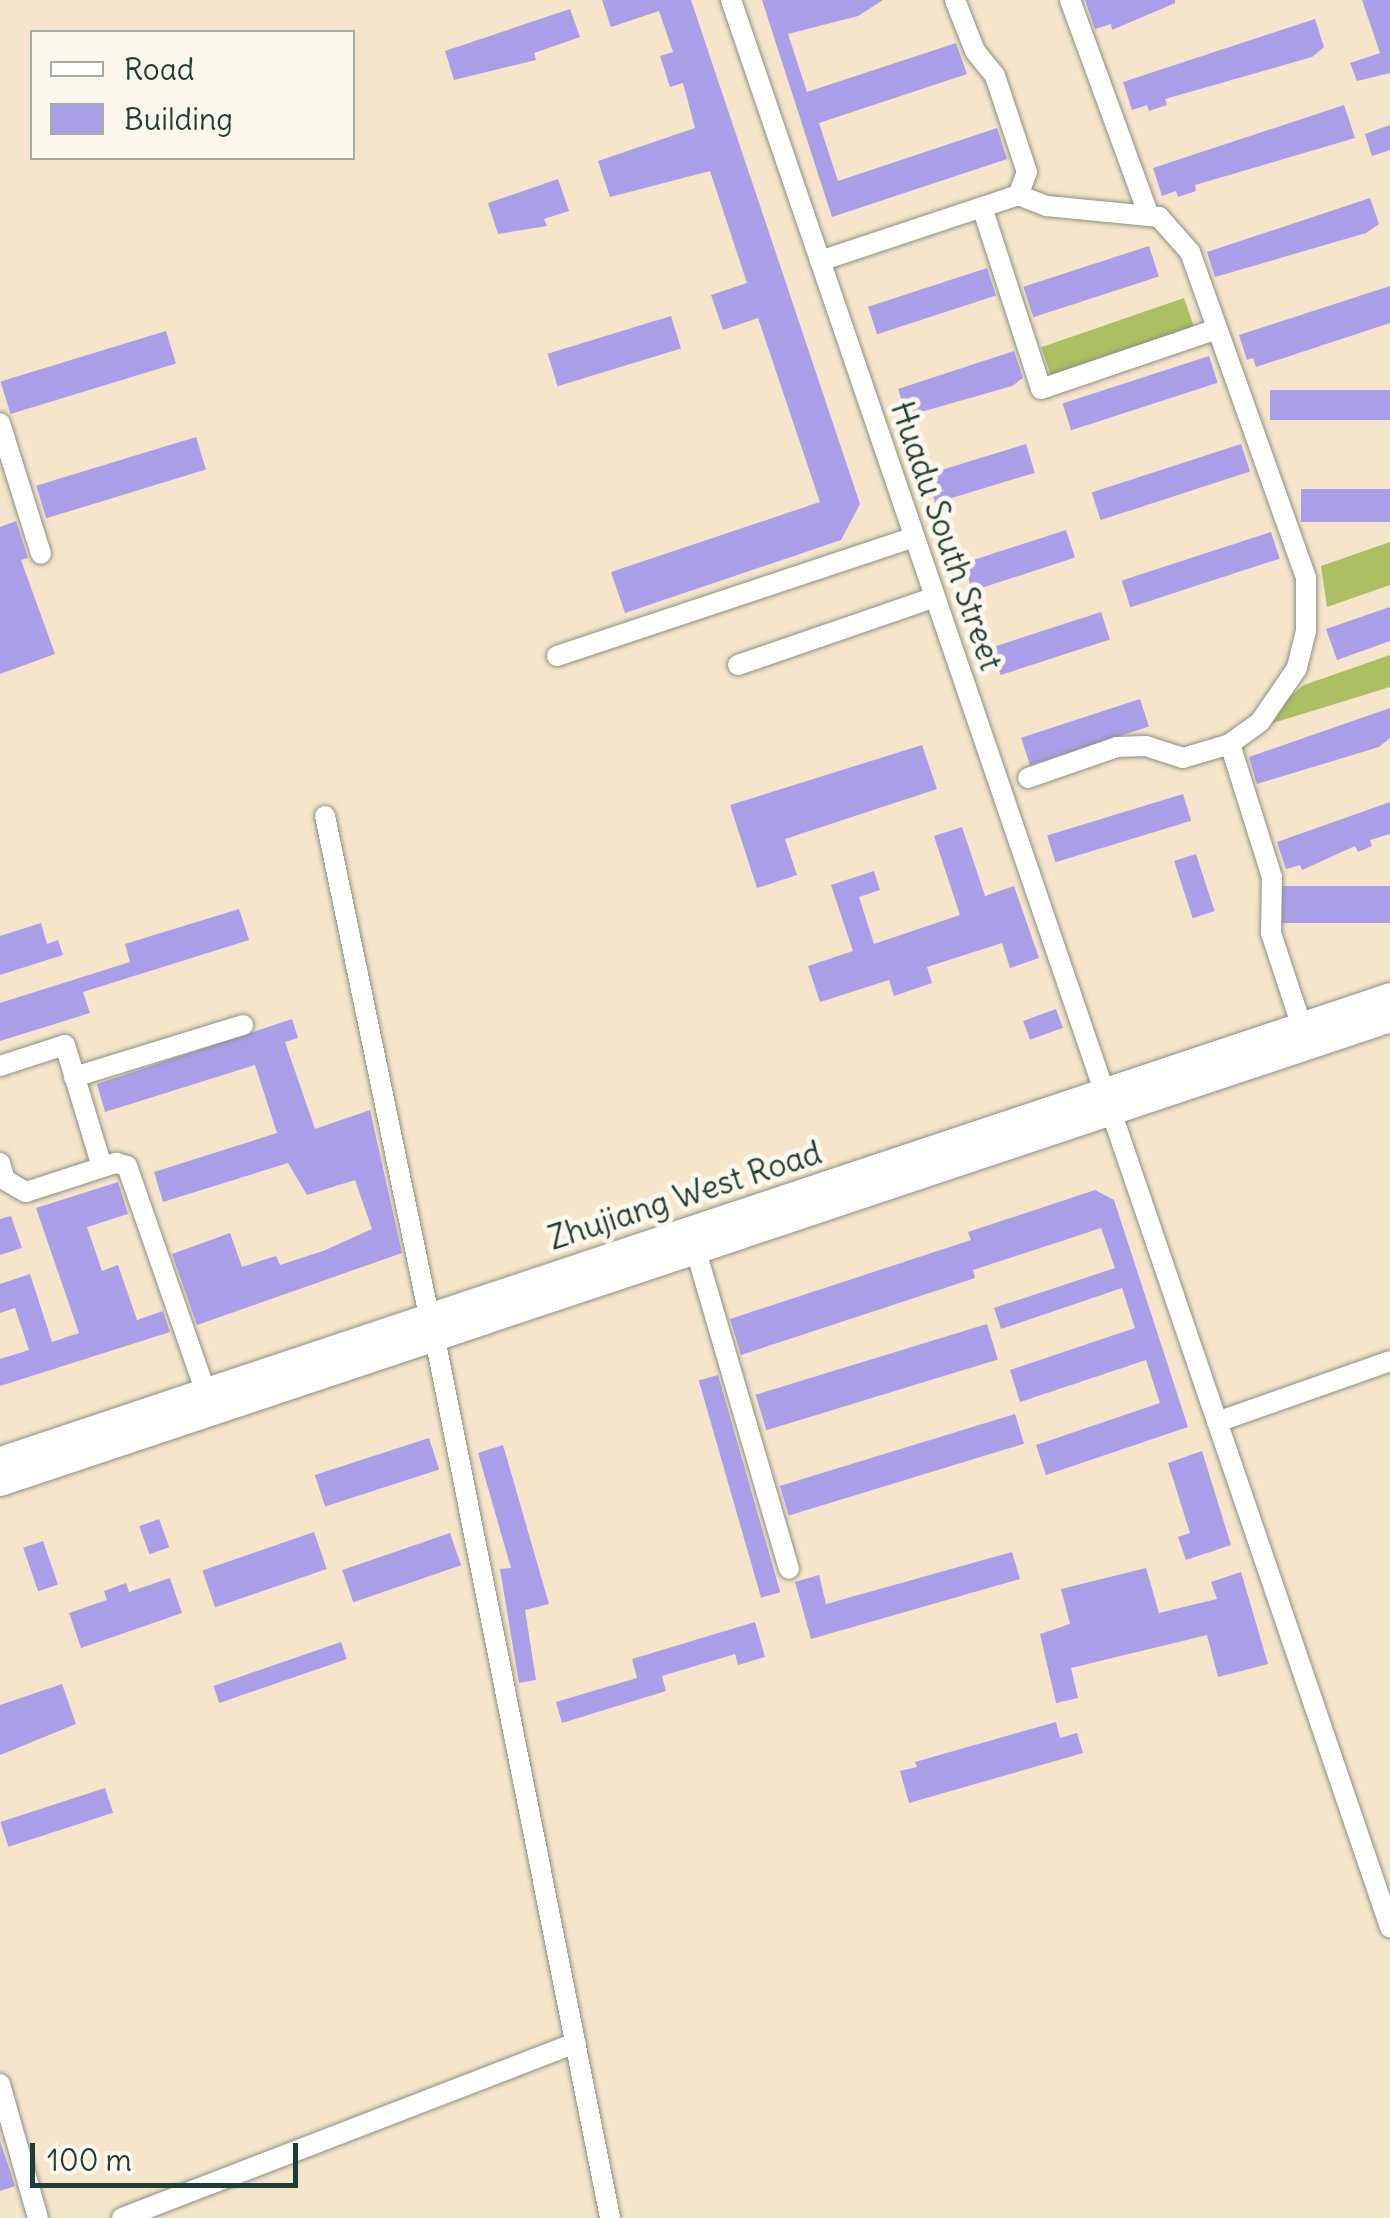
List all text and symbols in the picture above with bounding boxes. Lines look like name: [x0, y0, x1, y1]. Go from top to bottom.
legend: [30, 30, 355, 160]
text: Road: [124, 50, 194, 88]
text: Building: [124, 100, 233, 138]
street label: Huadu South Street: [882, 397, 1010, 675]
street label: Zhujiang West Road: [544, 1134, 826, 1258]
scale bar: [35, 2123, 302, 2185]
text: 100 m: [47, 2141, 132, 2179]

